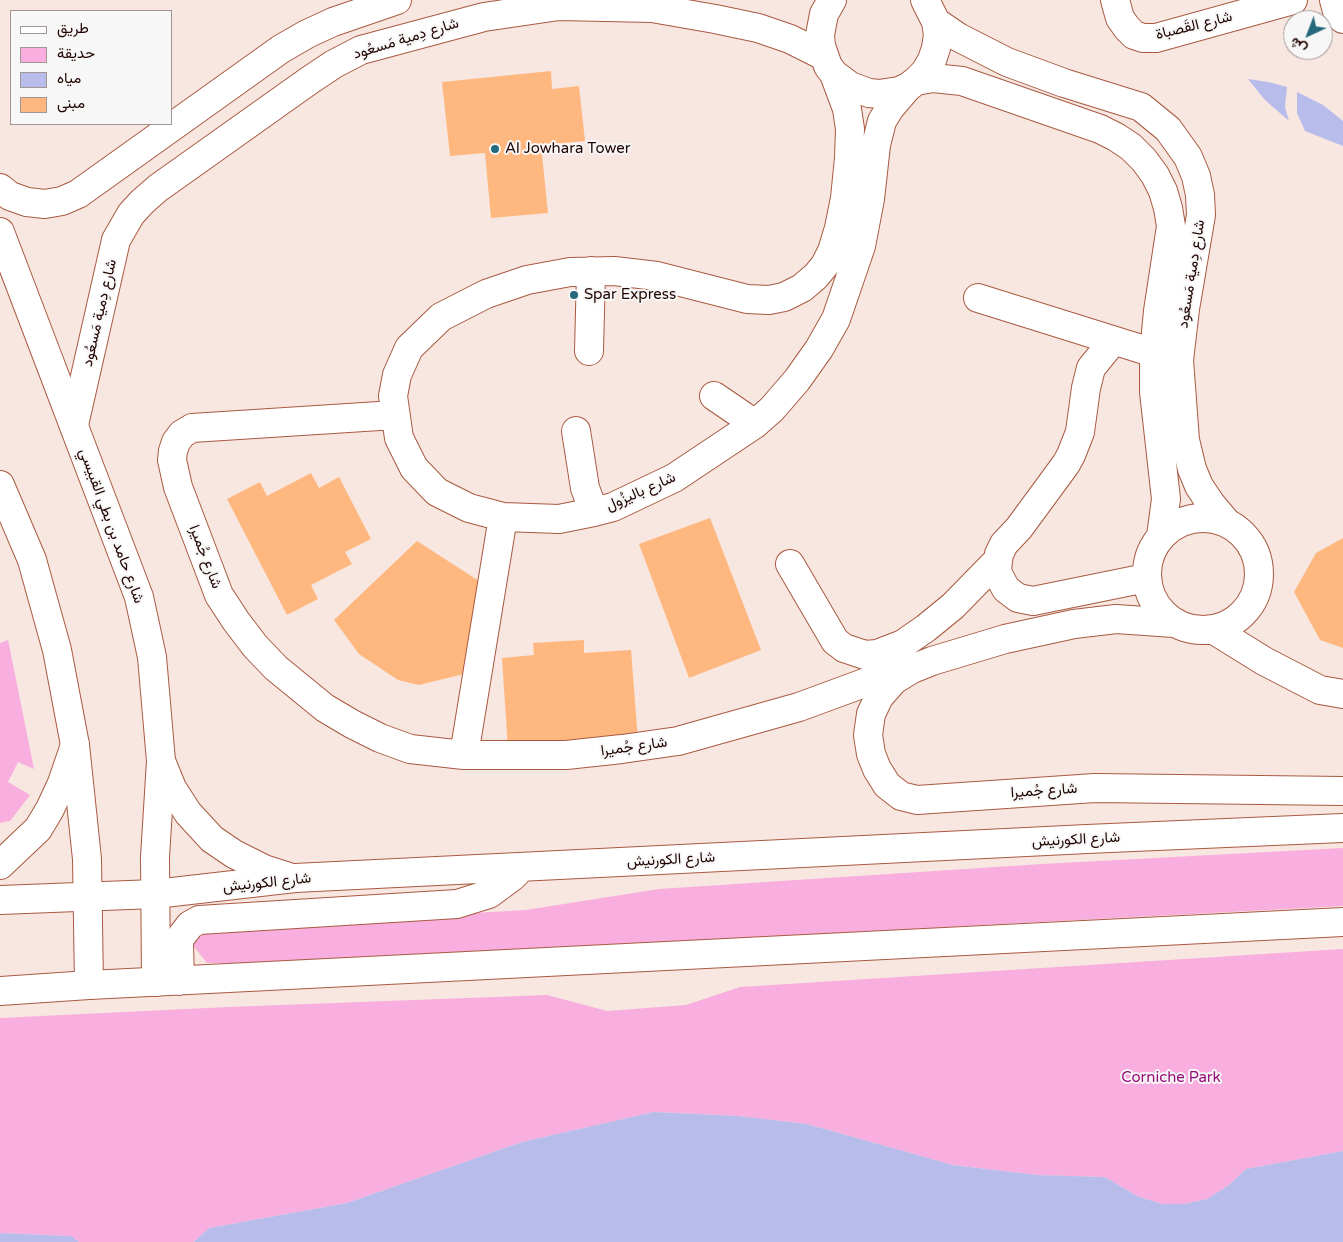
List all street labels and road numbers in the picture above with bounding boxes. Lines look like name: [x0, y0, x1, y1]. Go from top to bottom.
street label: شارع القَصباة: [1154, 8, 1234, 44]
street label: شارع دِمية مَسعُود: [351, 14, 461, 64]
street label: شارع دِمية مَسعُود: [1175, 219, 1209, 329]
street label: شارع دِمية مَسعُود: [79, 258, 121, 368]
street label: شارع حامد بن بطي القبيسي: [75, 446, 147, 606]
street label: شارع باليزُول: [603, 469, 679, 515]
street label: شارع جُميرا: [185, 523, 225, 591]
street label: شارع جُميرا: [600, 733, 668, 761]
street label: شارع جُميرا: [1010, 780, 1078, 802]
street label: شارع الكورنيش: [1031, 829, 1121, 851]
street label: شارع الكورنيش: [626, 849, 716, 871]
street label: شارع الكورنيش: [222, 869, 312, 897]

